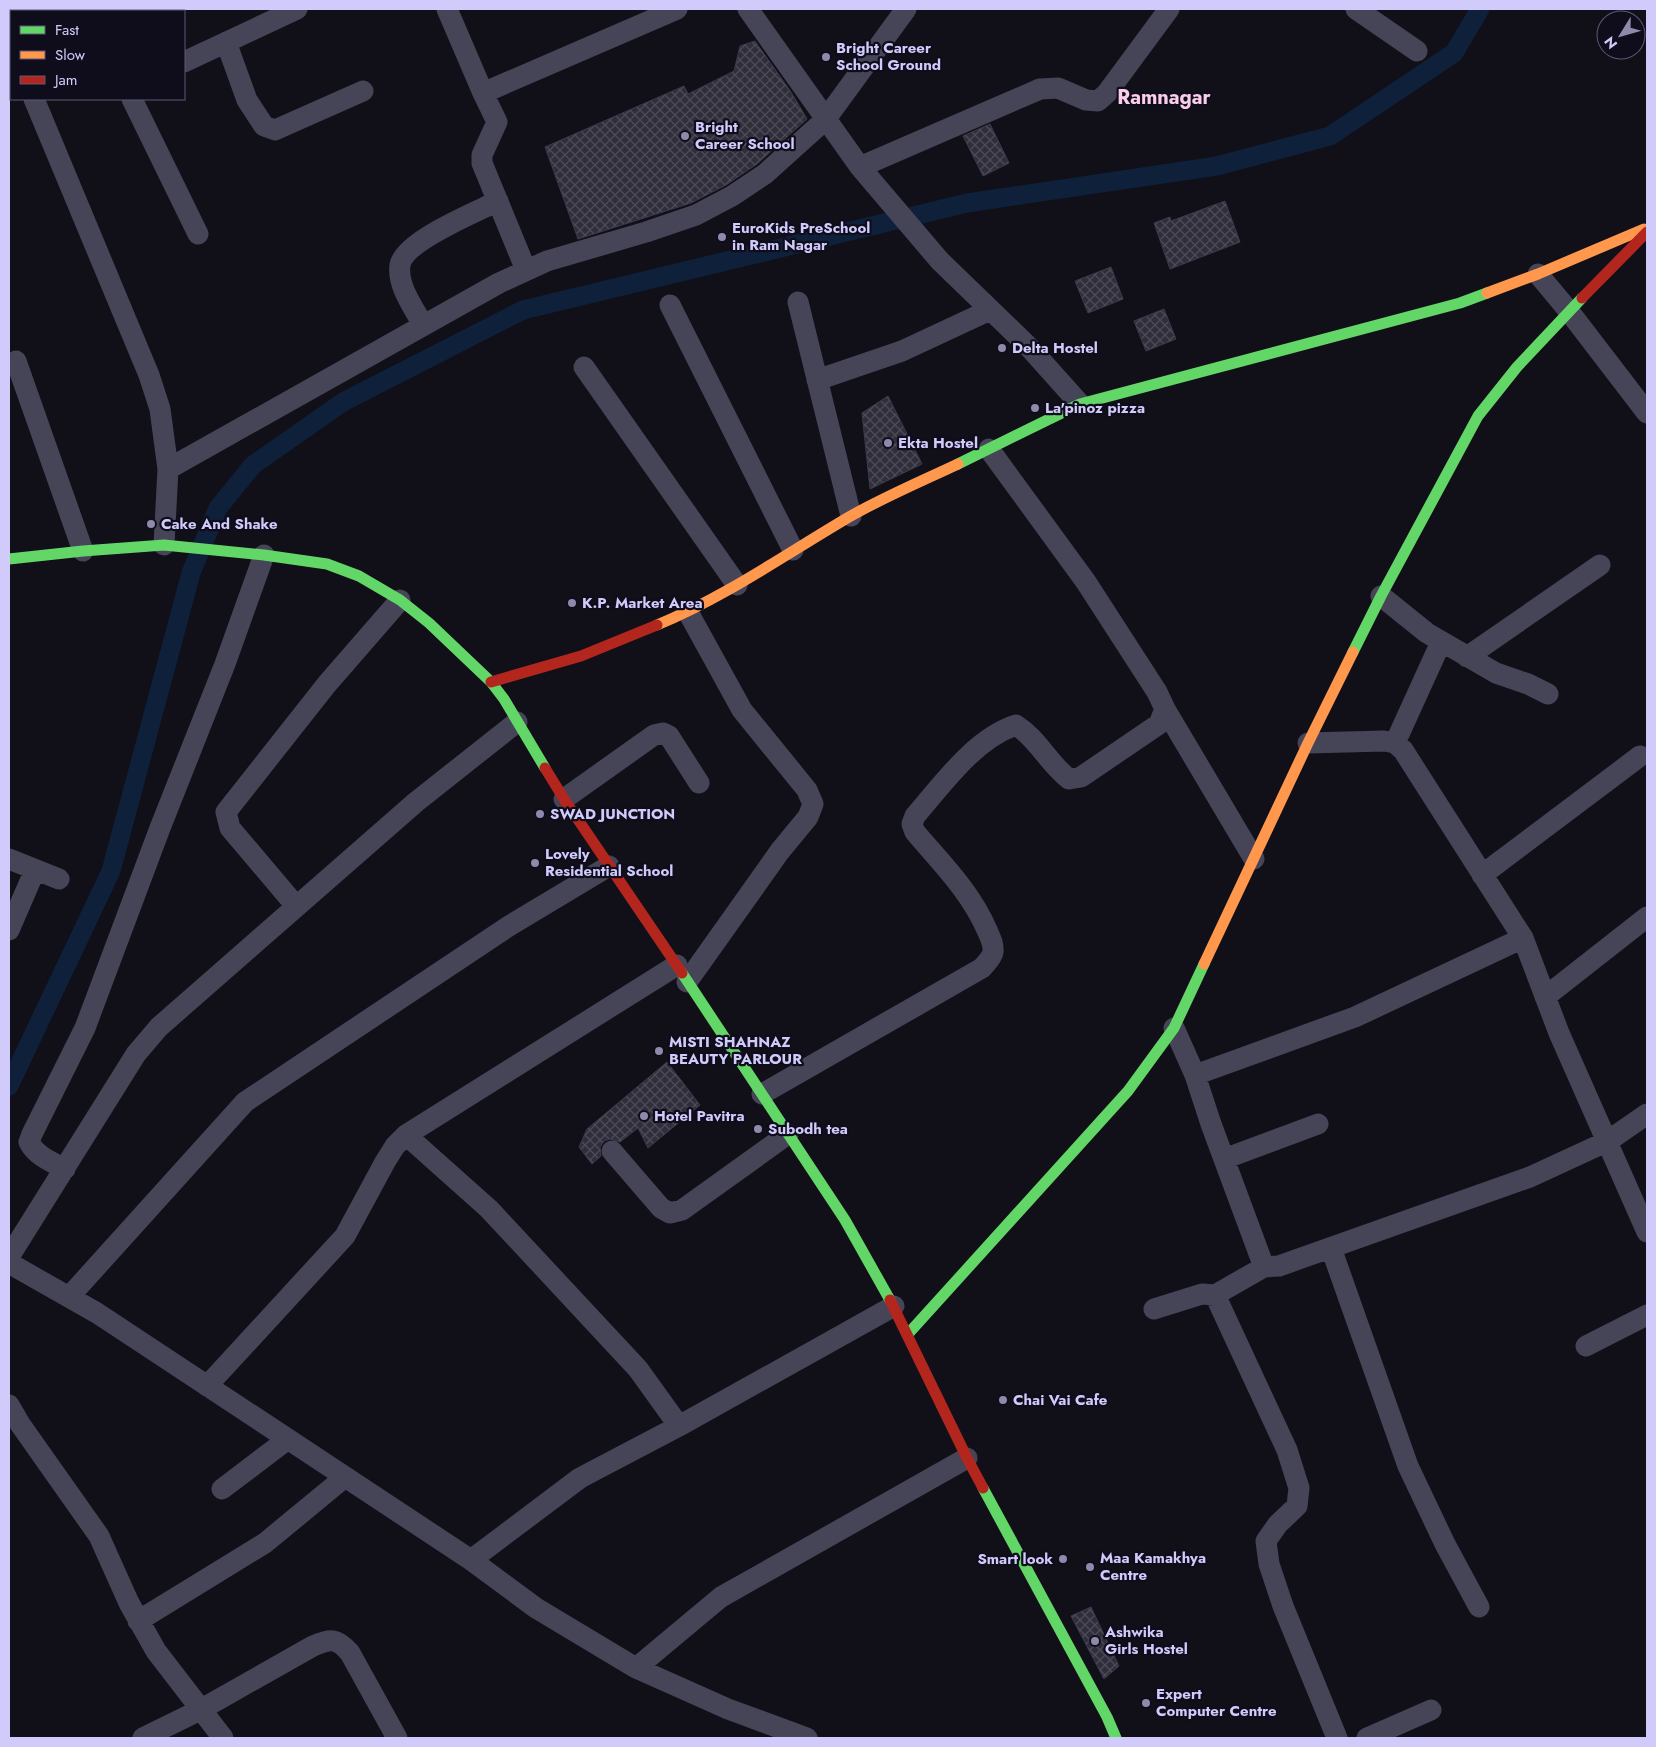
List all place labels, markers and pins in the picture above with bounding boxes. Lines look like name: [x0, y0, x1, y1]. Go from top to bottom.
place label: Bright Career School Ground: [836, 37, 941, 76]
marker: Bright Career School Ground: [820, 51, 832, 63]
place label: Bright Career School: [695, 116, 794, 155]
marker: Bright Career School: [679, 130, 691, 142]
place label: EuroKids PreSchool in Ram Nagar: [732, 217, 870, 256]
marker: EuroKids PreSchool in Ram Nagar: [716, 231, 728, 243]
place label: Delta Hostel: [1012, 337, 1098, 359]
marker: Delta Hostel: [996, 342, 1008, 354]
place label: La'pinoz pizza: [1045, 397, 1145, 419]
marker: La'pinoz pizza: [1029, 402, 1041, 414]
place label: Ekta Hostel: [898, 432, 978, 454]
marker: Ekta Hostel: [882, 437, 894, 449]
place label: Cake And Shake: [161, 513, 278, 535]
marker: Cake And Shake: [145, 518, 157, 530]
place label: K.P. Market Area: [582, 592, 703, 614]
marker: K.P. Market Area: [566, 597, 578, 609]
place label: SWAD JUNCTION: [550, 803, 675, 825]
marker: SWAD JUNCTION: [534, 808, 546, 820]
place label: Lovely Residential School: [545, 843, 673, 882]
marker: Lovely Residential School: [529, 857, 541, 869]
place label: MISTI SHAHNAZ BEAUTY PARLOUR: [669, 1031, 802, 1070]
marker: MISTI SHAHNAZ BEAUTY PARLOUR: [653, 1045, 665, 1057]
place label: Hotel Pavitra: [654, 1105, 745, 1127]
marker: Hotel Pavitra: [638, 1110, 650, 1122]
place label: Subodh tea: [768, 1118, 848, 1140]
marker: Subodh tea: [752, 1123, 764, 1135]
place label: Chai Vai Cafe: [1013, 1389, 1108, 1411]
marker: Chai Vai Cafe: [997, 1394, 1009, 1406]
place label: Maa Kamakhya Centre: [1100, 1547, 1206, 1586]
place label: Smart look: [977, 1548, 1053, 1570]
marker: Smart look: [1057, 1553, 1069, 1565]
marker: Maa Kamakhya Centre: [1084, 1561, 1096, 1573]
place label: Ashwika Girls Hostel: [1104, 1621, 1188, 1660]
marker: Ashwika Girls Hostel: [1089, 1635, 1101, 1647]
place label: Expert Computer Centre: [1156, 1683, 1277, 1722]
marker: Expert Computer Centre: [1140, 1697, 1152, 1709]

